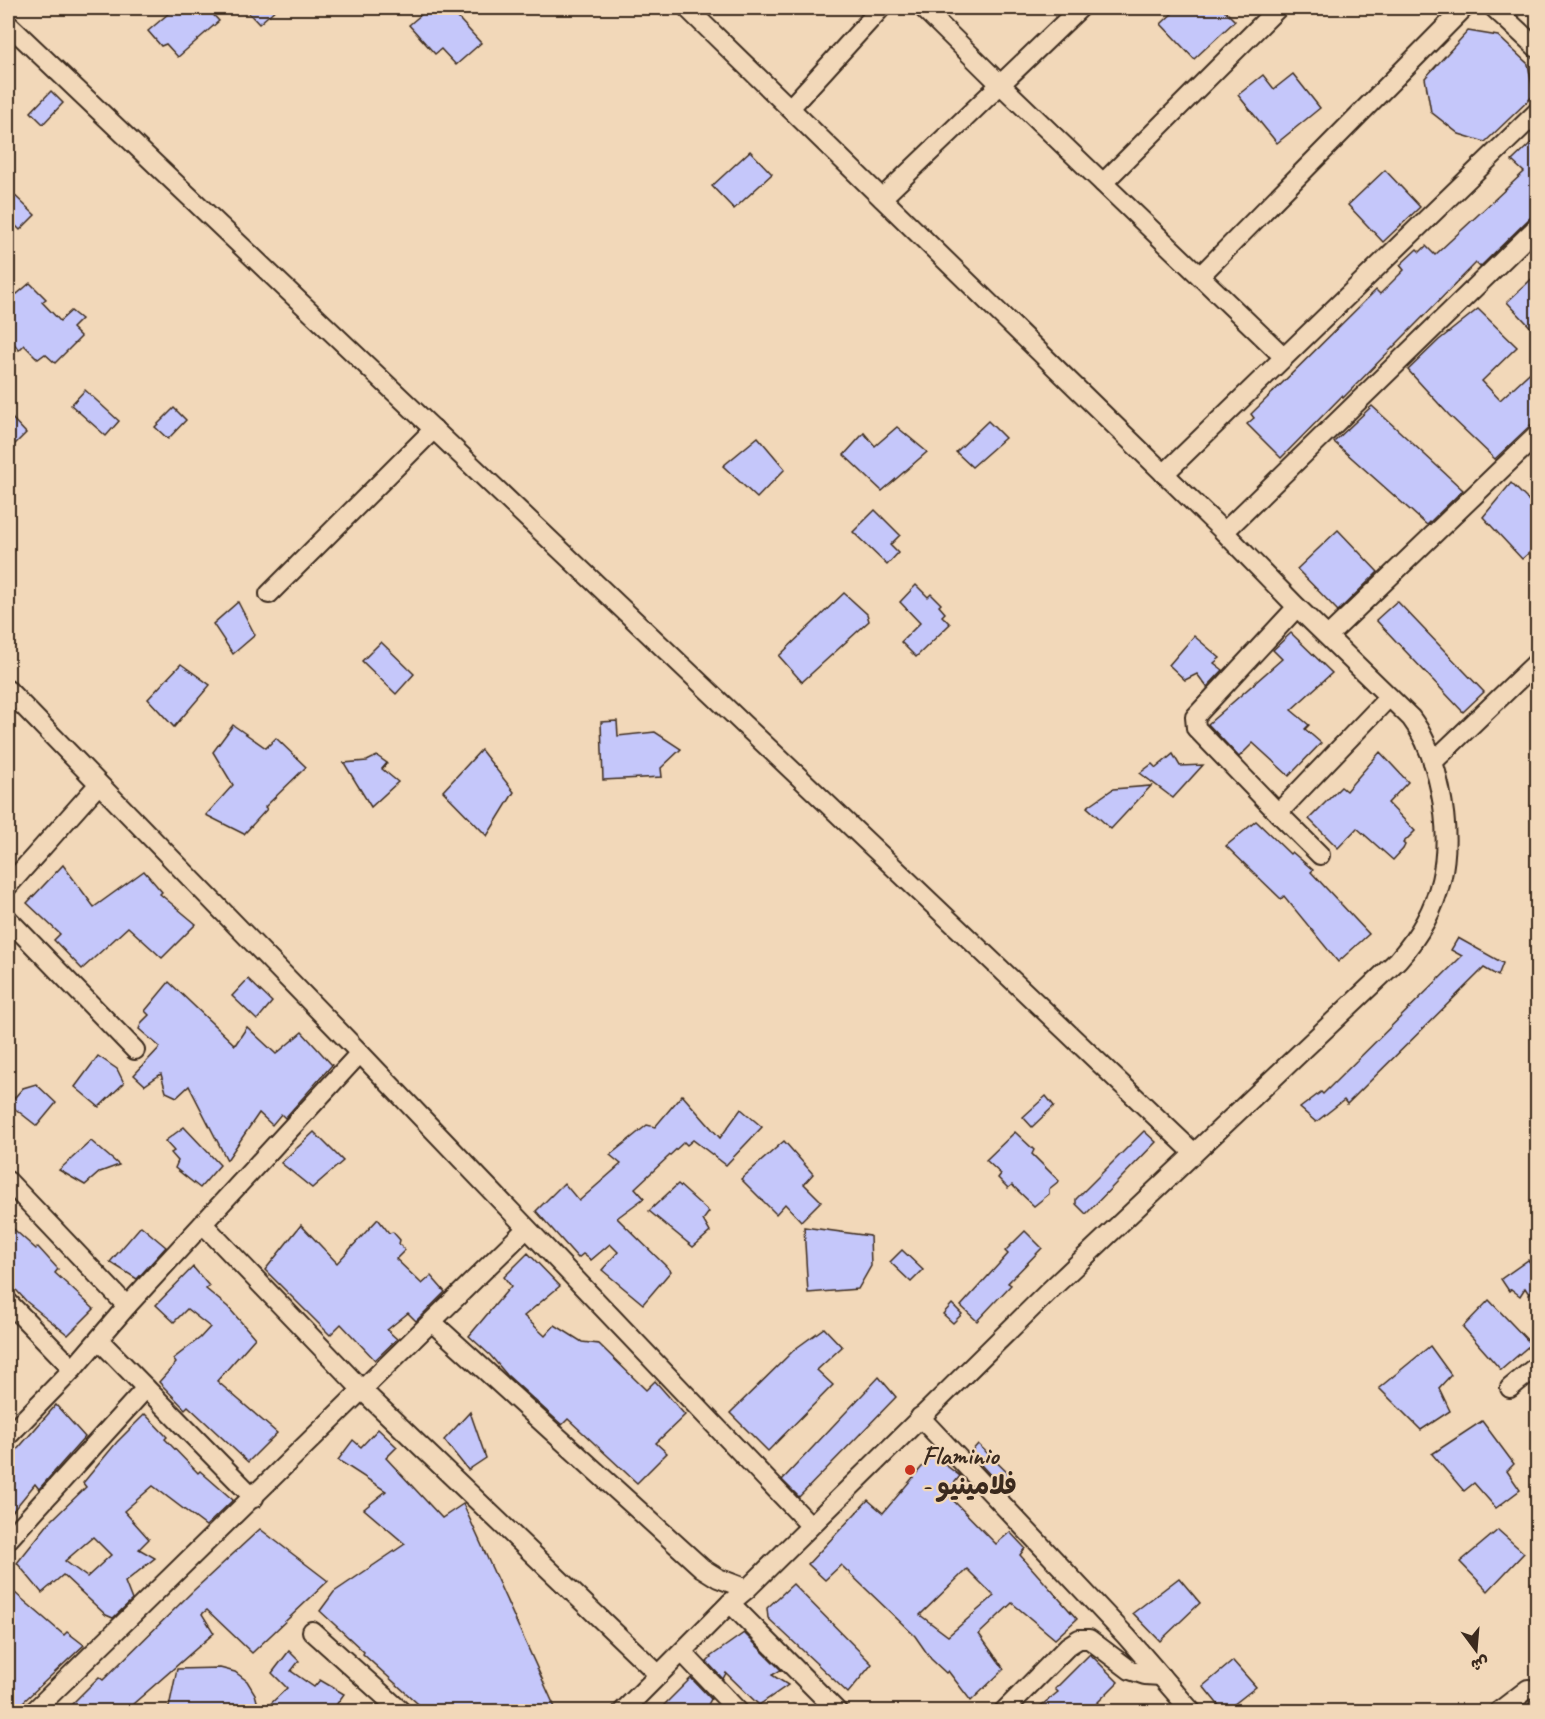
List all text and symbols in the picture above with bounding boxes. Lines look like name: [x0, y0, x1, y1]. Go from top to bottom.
place label: Flaminio - فلامينيو: [922, 1439, 1017, 1502]
marker: Flaminio - فلامينيو: [903, 1463, 917, 1477]
north arrow: [1446, 1620, 1506, 1680]
text: ش: [1469, 1651, 1491, 1675]

